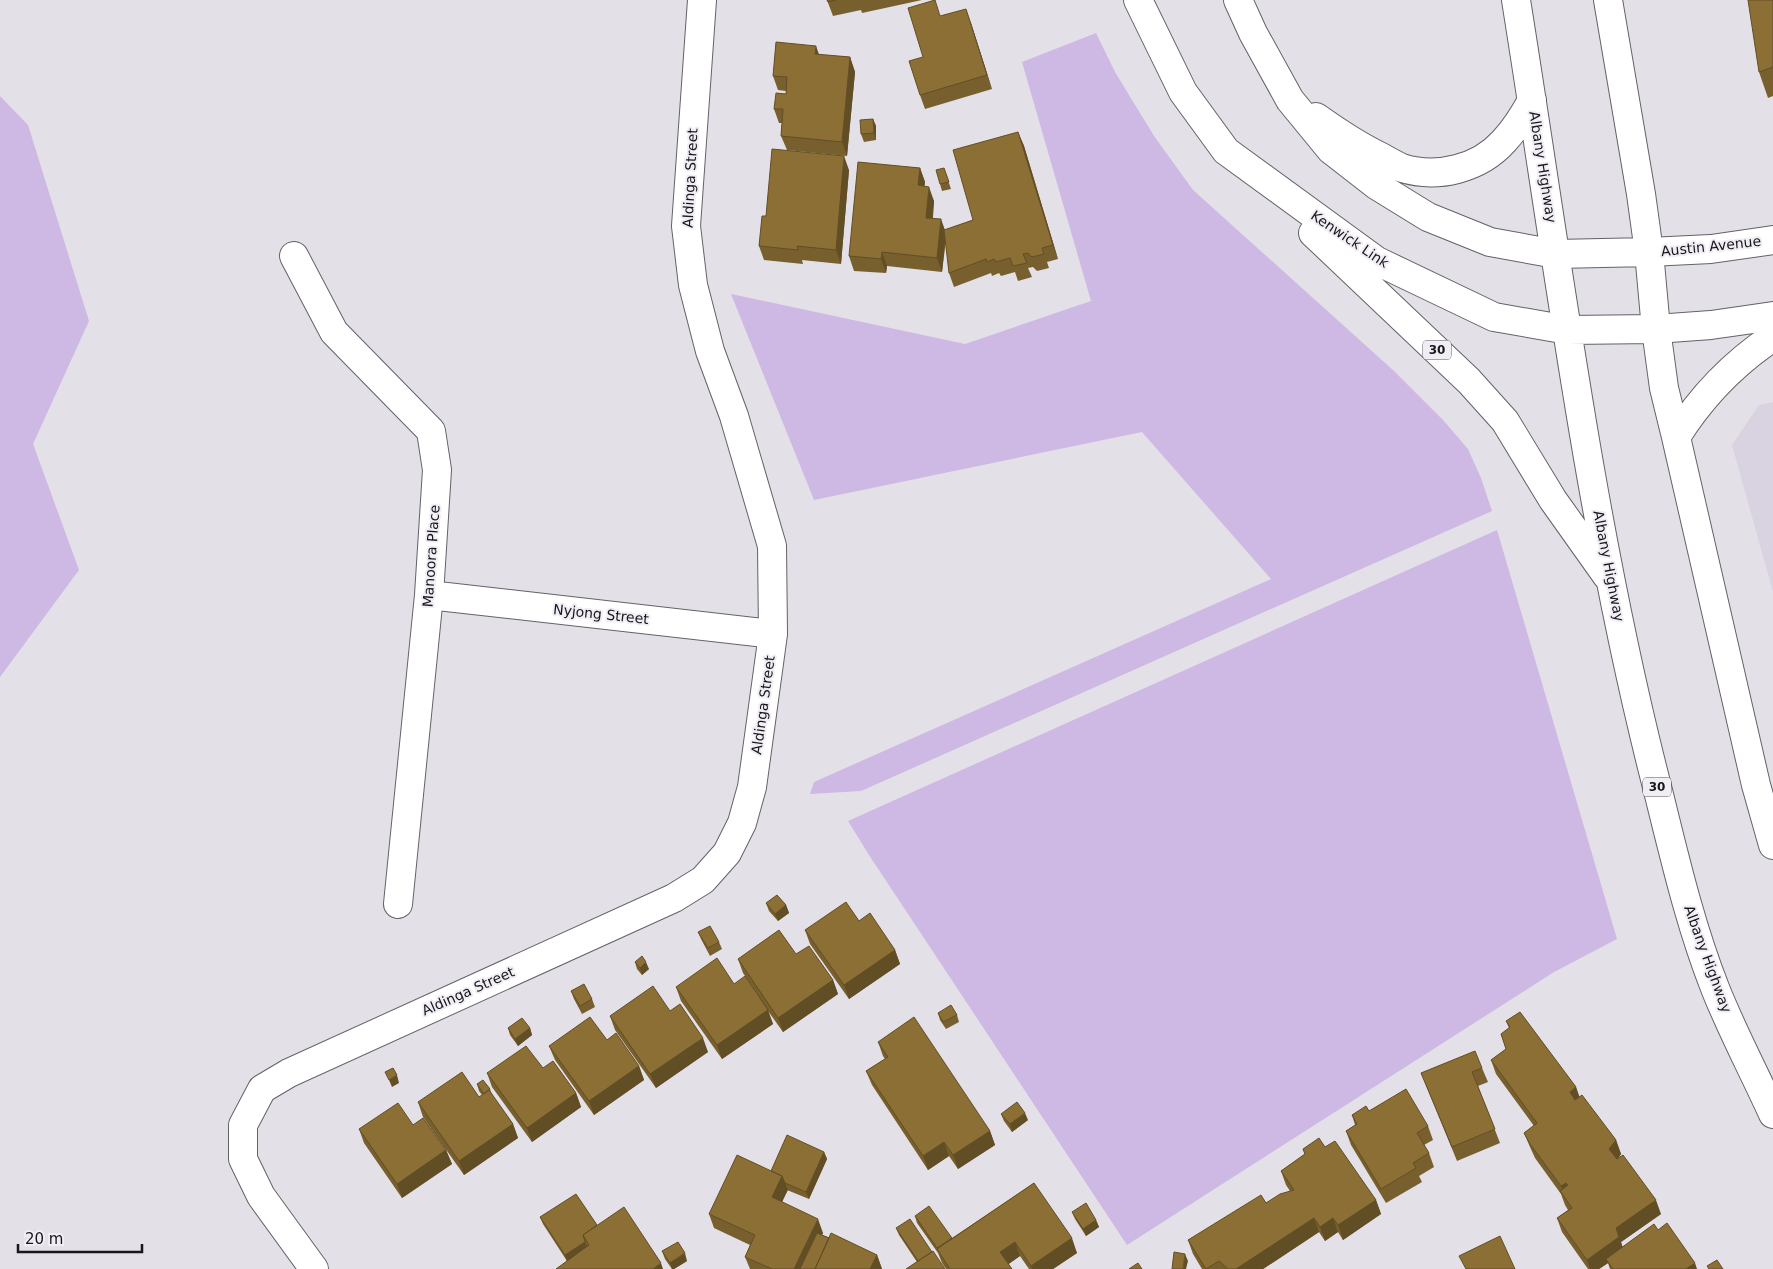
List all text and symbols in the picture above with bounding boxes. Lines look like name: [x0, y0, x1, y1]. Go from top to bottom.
street label: Albany Highway: [1526, 110, 1560, 224]
street label: Aldinga Street: [679, 127, 701, 228]
street label: Kenwick Link: [1308, 207, 1393, 271]
street label: Austin Avenue: [1660, 233, 1762, 259]
road number: 30: [1423, 340, 1451, 360]
street label: Manoora Place: [419, 504, 443, 608]
street label: Albany Highway: [1590, 509, 1628, 623]
street label: Nyjong Street: [552, 601, 650, 627]
street label: Aldinga Street: [748, 654, 778, 755]
road number: 30: [1643, 778, 1671, 796]
street label: Albany Highway: [1681, 903, 1735, 1015]
street label: Aldinga Street: [419, 963, 517, 1019]
scale bar: [18, 1222, 141, 1254]
text: 20 m: [25, 1230, 63, 1248]

